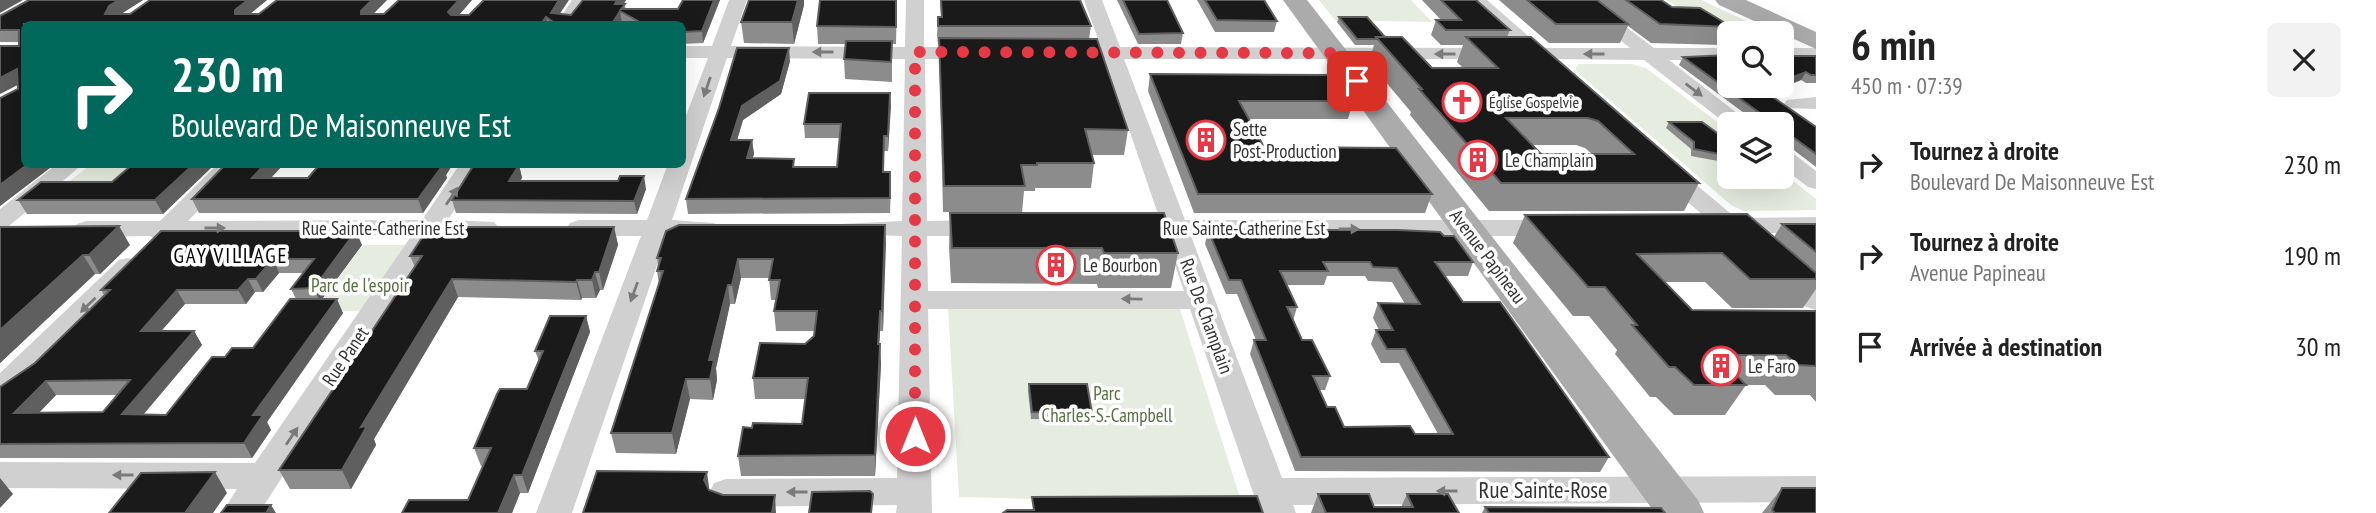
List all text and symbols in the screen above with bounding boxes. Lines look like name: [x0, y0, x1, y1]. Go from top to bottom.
text: 6 min: [1851, 17, 1936, 72]
map controls: [1717, 21, 1794, 189]
button: search: [1717, 21, 1794, 98]
button: close: [2267, 23, 2341, 97]
text: 230 m: [171, 42, 284, 106]
one-way arrow: [811, 47, 833, 58]
one-way arrow: [1434, 48, 1456, 60]
one-way arrow: [1582, 48, 1604, 60]
icon: right: [56, 49, 147, 140]
pin: [1327, 51, 1387, 111]
icon: arrive: [1338, 62, 1376, 100]
text: 450 m · 07:39: [1851, 71, 1963, 100]
one-way arrow: [701, 77, 712, 98]
church icon: Église Gospelvie: [1441, 81, 1483, 123]
one-way arrow: [1685, 82, 1703, 96]
place label: Église Gospelvie: [1489, 92, 1579, 112]
text: Boulevard De Maisonneuve Est: [171, 104, 511, 146]
button: layers: [1717, 112, 1794, 189]
place label: Sette Post-Production: [1233, 117, 1337, 163]
building icon: Sette Post-Production: [1185, 119, 1227, 161]
text: Tournez à droite: [1910, 134, 2059, 167]
building icon: Le Champlain: [1457, 139, 1499, 181]
icon: right: [1851, 146, 1889, 184]
place label: Le Champlain: [1505, 148, 1594, 172]
text: 230 m: [2283, 148, 2341, 181]
text: Boulevard De Maisonneuve Est: [1910, 167, 2154, 196]
one-way arrow: [445, 186, 458, 206]
street label: Avenue Papineau: [1445, 204, 1531, 308]
street label: Rue Sainte-Catherine Est: [302, 216, 465, 240]
street label: Rue Sainte-Catherine Est: [1163, 216, 1326, 240]
one-way arrow: [204, 222, 226, 234]
one-way arrow: [1338, 223, 1360, 235]
text: Tournez à droite: [1910, 225, 2059, 258]
icon: right: [1851, 237, 1889, 275]
text: 190 m: [2283, 239, 2341, 272]
district label: GAY VILLAGE: [173, 242, 289, 269]
building icon: Le Bourbon: [1035, 244, 1077, 286]
place label: Le Bourbon: [1083, 253, 1157, 277]
street label: Rue De Champlain: [1175, 255, 1239, 377]
text: Avenue Papineau: [1910, 258, 2046, 287]
park label: Parc de l'espoir: [311, 273, 410, 297]
one-way arrow: [628, 282, 639, 303]
one-way arrow: [1121, 293, 1143, 305]
one-way arrow: [79, 297, 96, 314]
street label: Rue Panet: [317, 321, 374, 390]
icon: arrive: [1851, 328, 1889, 366]
text: Arrivée à destination: [1910, 330, 2102, 363]
text: 30 m: [2295, 330, 2341, 363]
building icon: Le Faro: [1700, 345, 1742, 387]
place label: Le Faro: [1748, 354, 1796, 378]
park label: Parc Charles-S.-Campbell: [1042, 381, 1173, 427]
position arrow: [878, 399, 952, 473]
one-way arrow: [285, 427, 299, 445]
one-way arrow: [112, 469, 134, 481]
street label: Rue Sainte-Rose: [1478, 475, 1608, 504]
one-way arrow: [1436, 485, 1458, 497]
one-way arrow: [786, 486, 808, 498]

